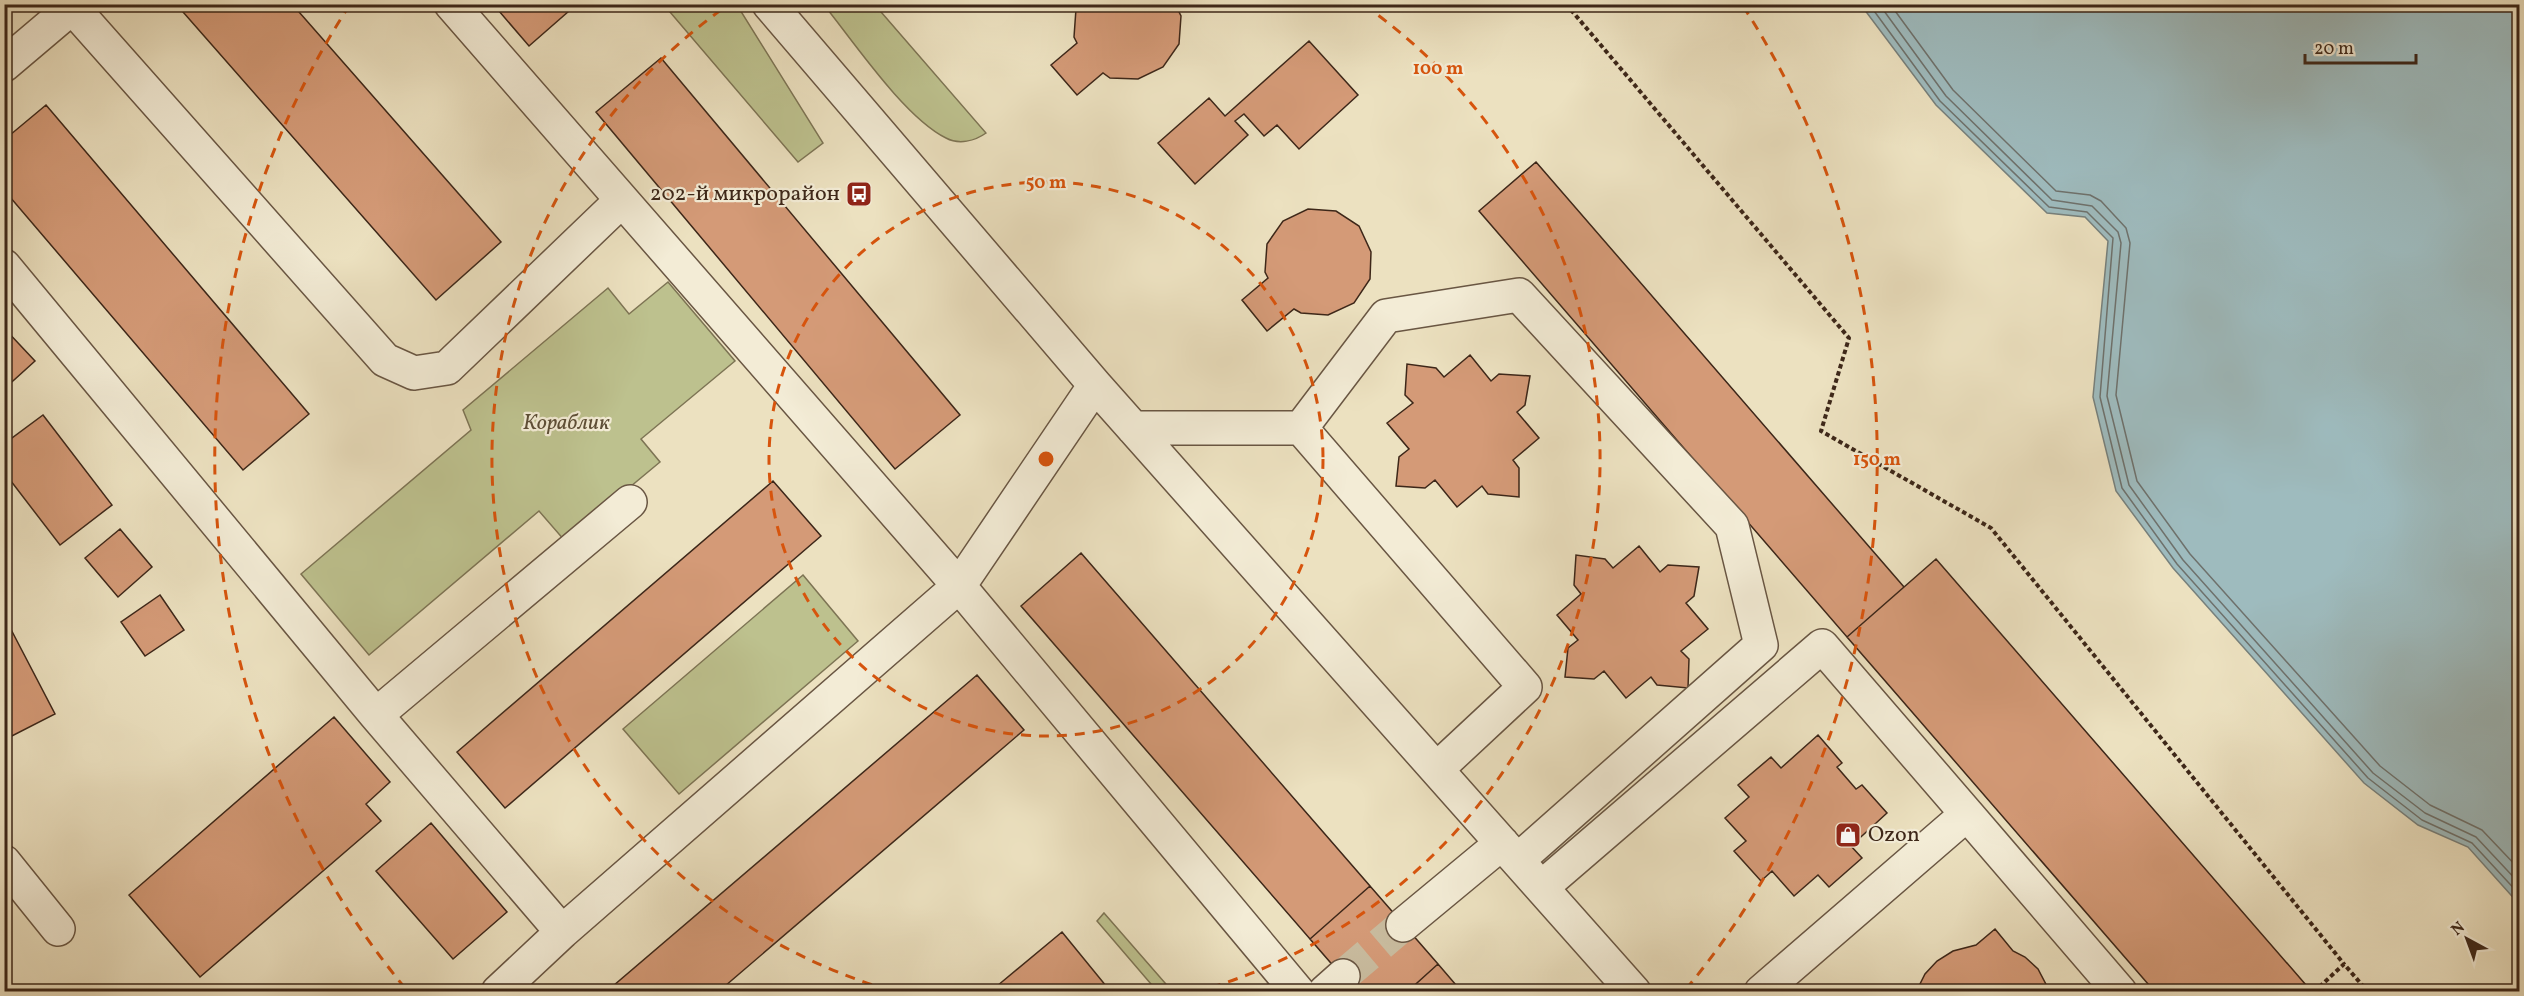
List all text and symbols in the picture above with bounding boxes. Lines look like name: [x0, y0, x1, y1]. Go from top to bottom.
scale bar: [2305, 27, 2416, 65]
text: 20 m: [2314, 37, 2354, 62]
text: 100 m: [1413, 57, 1463, 82]
text: 50 m: [1026, 171, 1066, 196]
place label: 202-й микрорайон: [650, 179, 840, 210]
bus stop icon: 202-й микрорайон: [844, 179, 874, 209]
park label: Кораблик: [523, 408, 610, 439]
text: 150 m: [1853, 448, 1901, 473]
centre of rings: [1036, 449, 1056, 469]
shop icon: Ozon: [1833, 820, 1863, 850]
place label: Ozon: [1868, 820, 1920, 851]
north arrow: [2437, 909, 2497, 969]
text: N: [2447, 917, 2470, 941]

